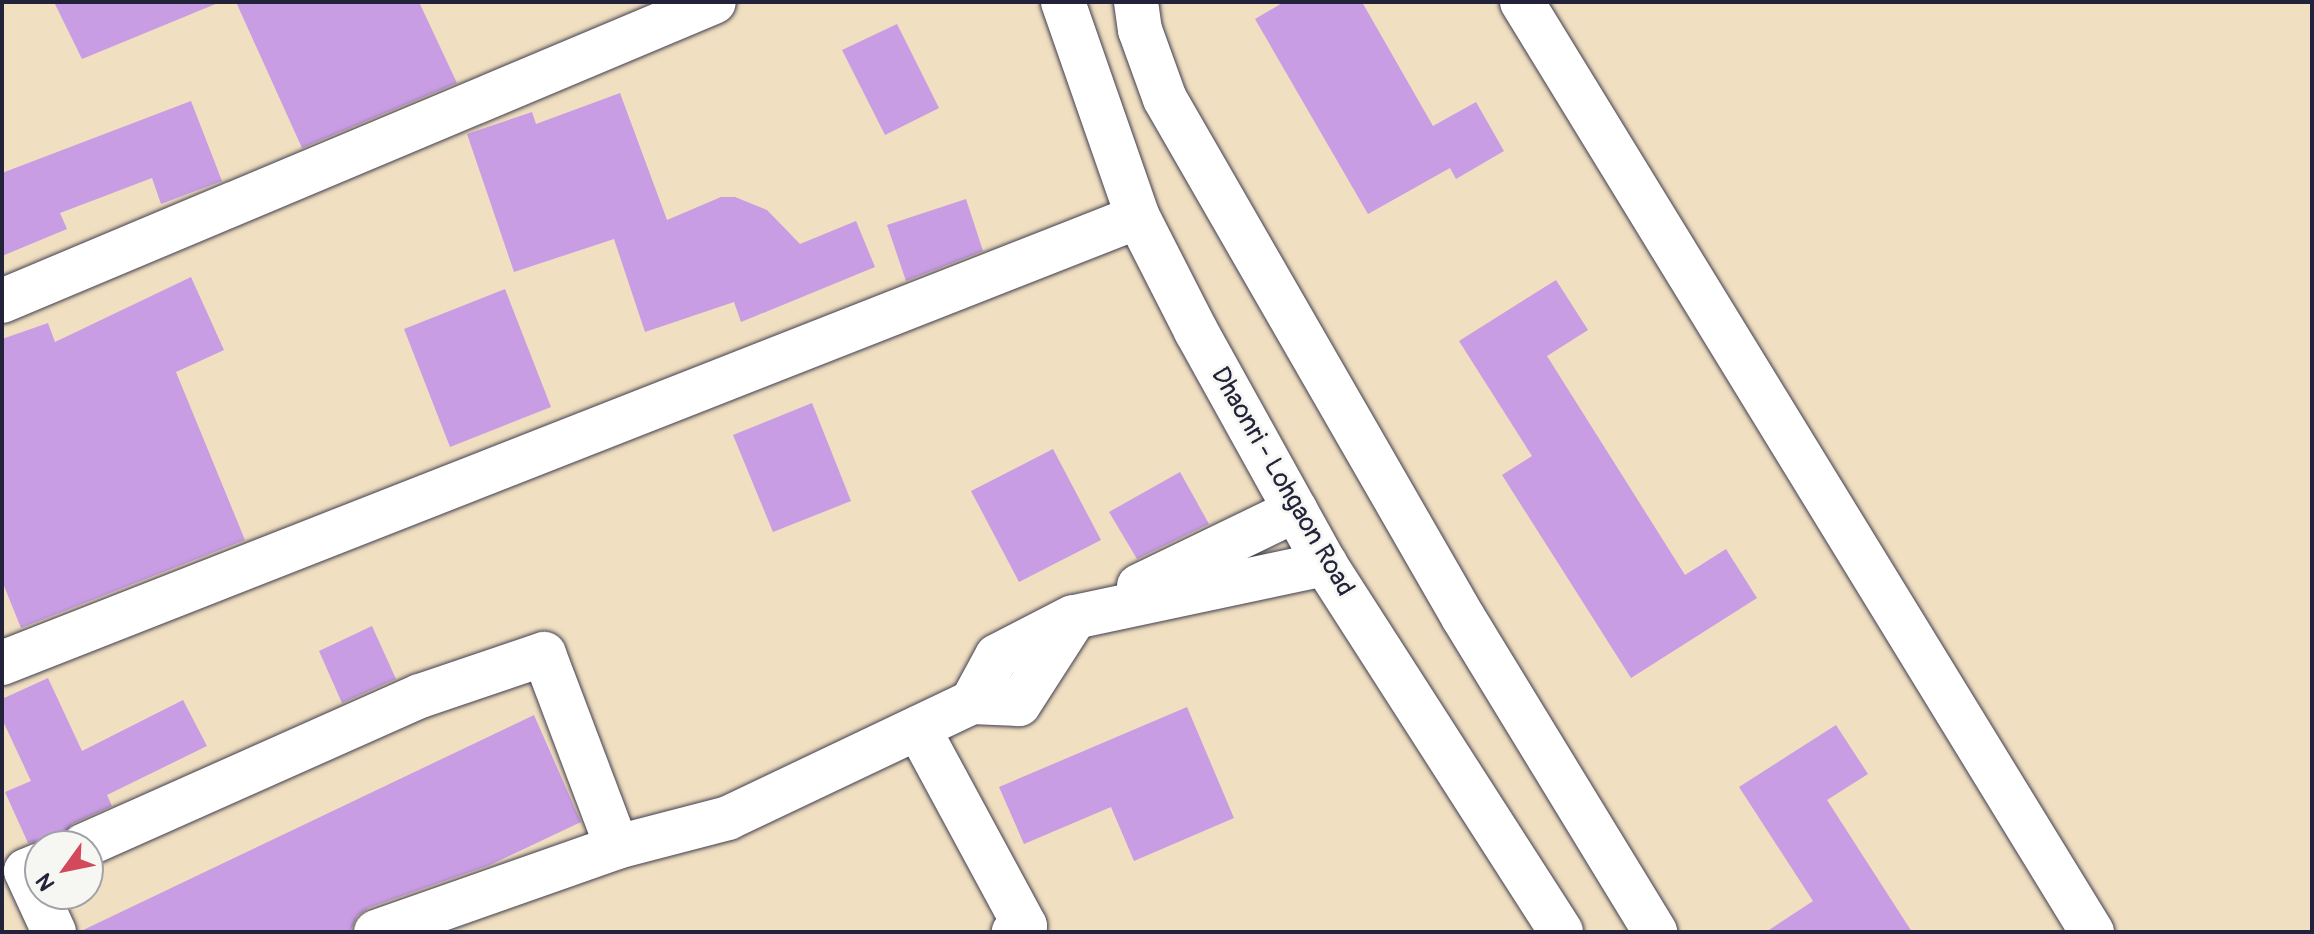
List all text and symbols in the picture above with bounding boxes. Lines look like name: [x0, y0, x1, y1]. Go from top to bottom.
street label: Dhaonri - Lohgaon Road: [1204, 362, 1360, 602]
north arrow: [24, 830, 104, 910]
text: N: [30, 868, 61, 896]

